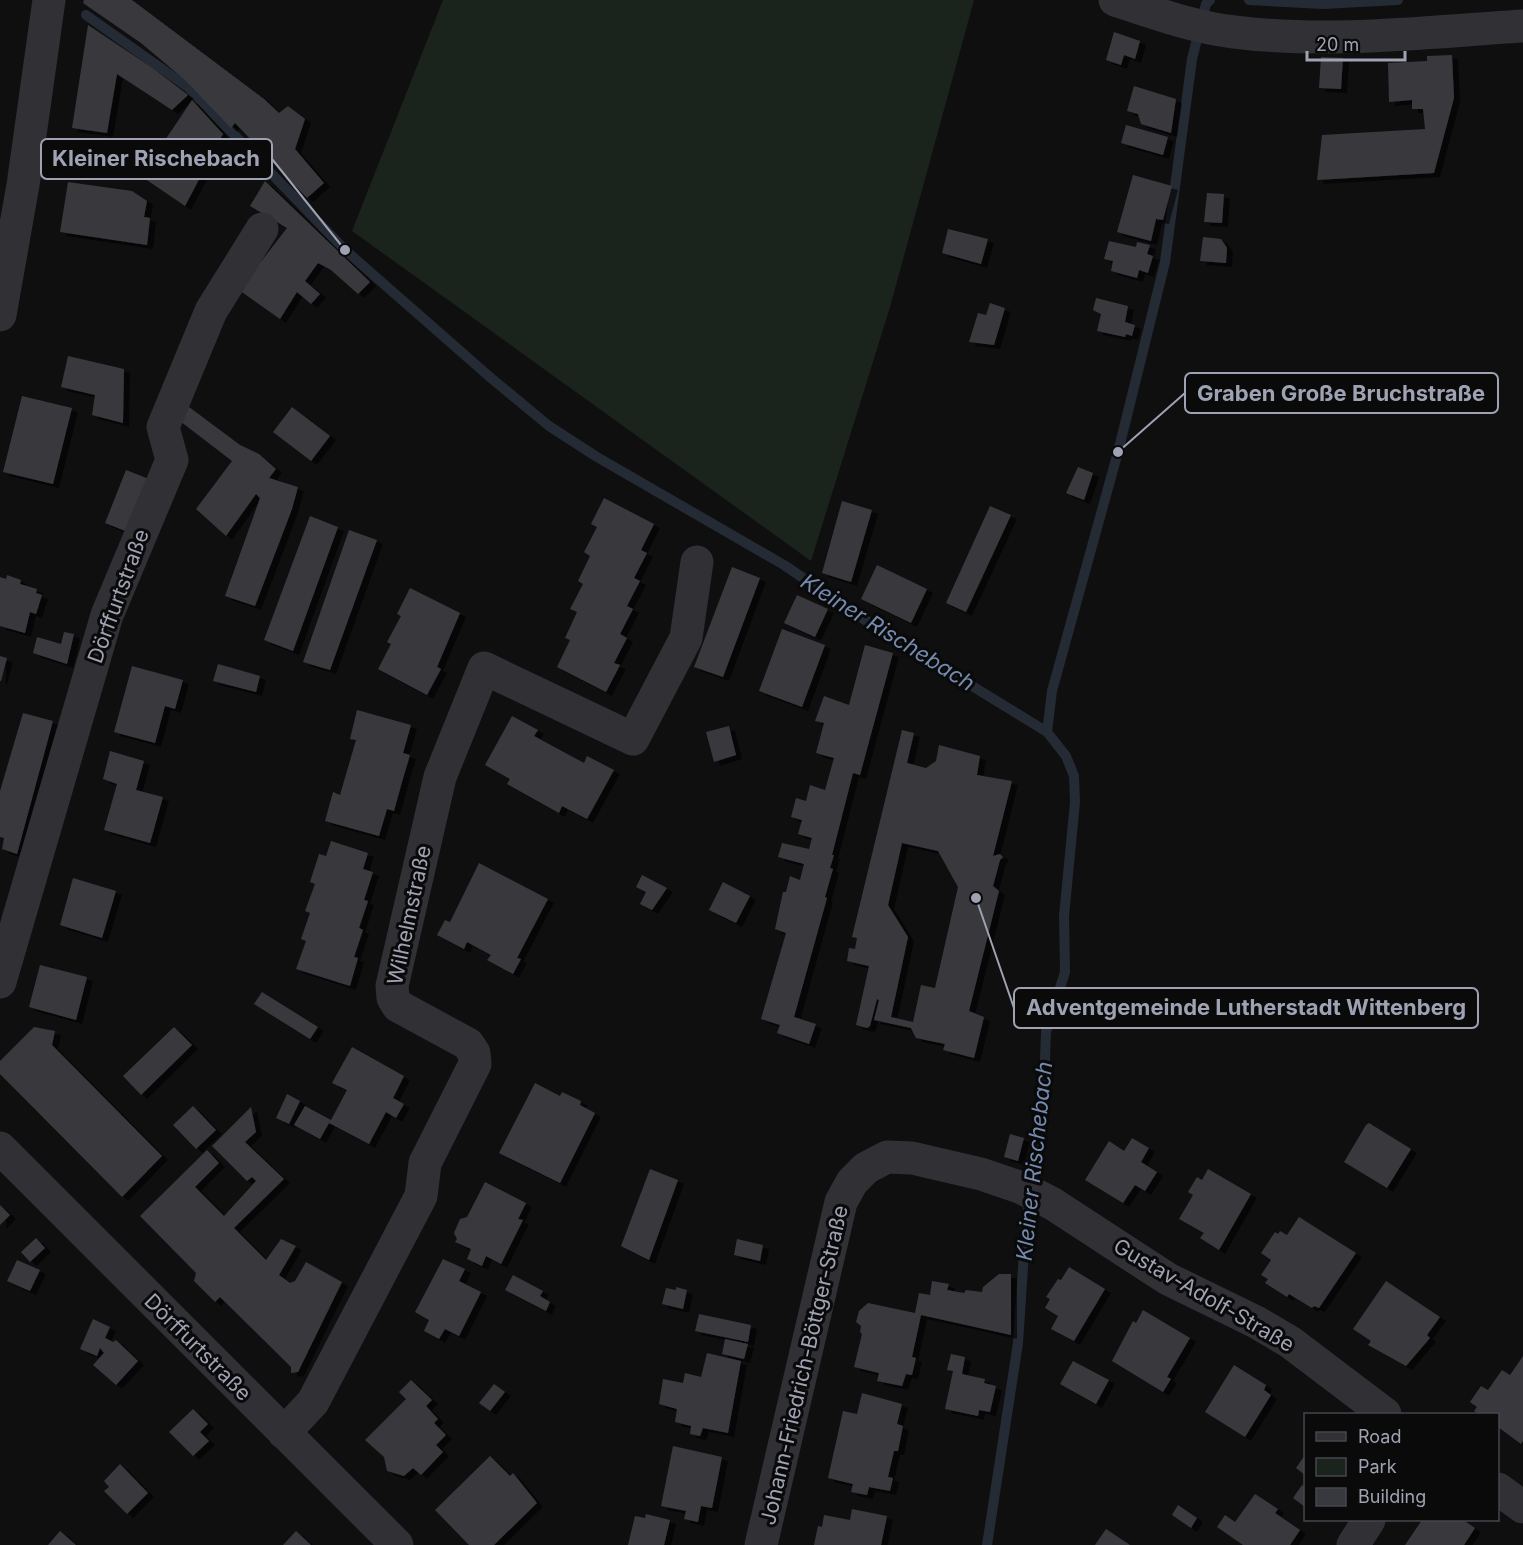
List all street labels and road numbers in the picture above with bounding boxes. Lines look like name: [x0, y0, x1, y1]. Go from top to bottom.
street label: Dörffurtstraße: [82, 526, 154, 666]
street label: Wilhelmstraße: [382, 843, 436, 987]
street label: Johann-Friedrich-Böttger-Straße: [755, 1203, 853, 1527]
street label: Gustav-Adolf-Straße: [1109, 1233, 1299, 1357]
street label: Dörffurtstraße: [139, 1288, 257, 1406]

